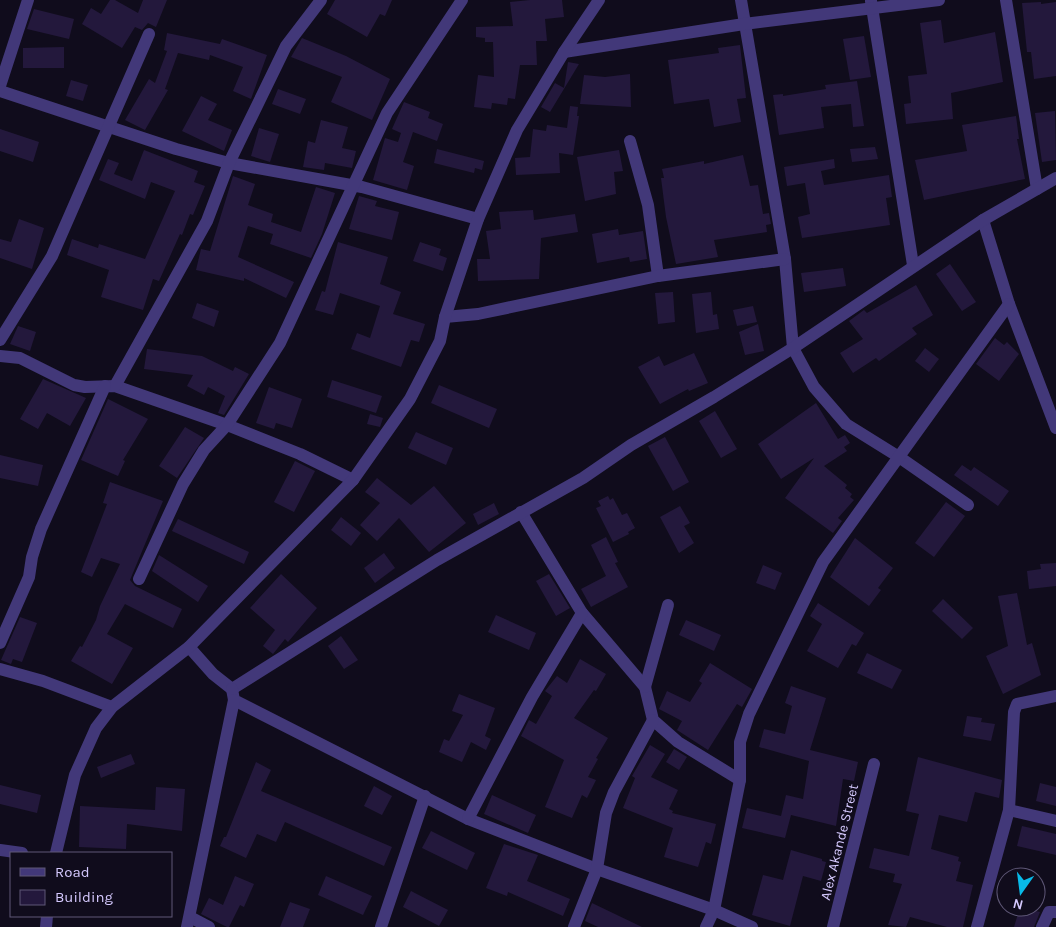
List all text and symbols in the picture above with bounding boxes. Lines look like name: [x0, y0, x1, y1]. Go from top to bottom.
street label: Alex Akande Street: [817, 782, 862, 902]
legend: [10, 852, 172, 917]
text: Road: [55, 863, 90, 881]
north arrow: [996, 867, 1046, 917]
text: Building: [55, 888, 113, 906]
text: N: [1011, 895, 1025, 914]

